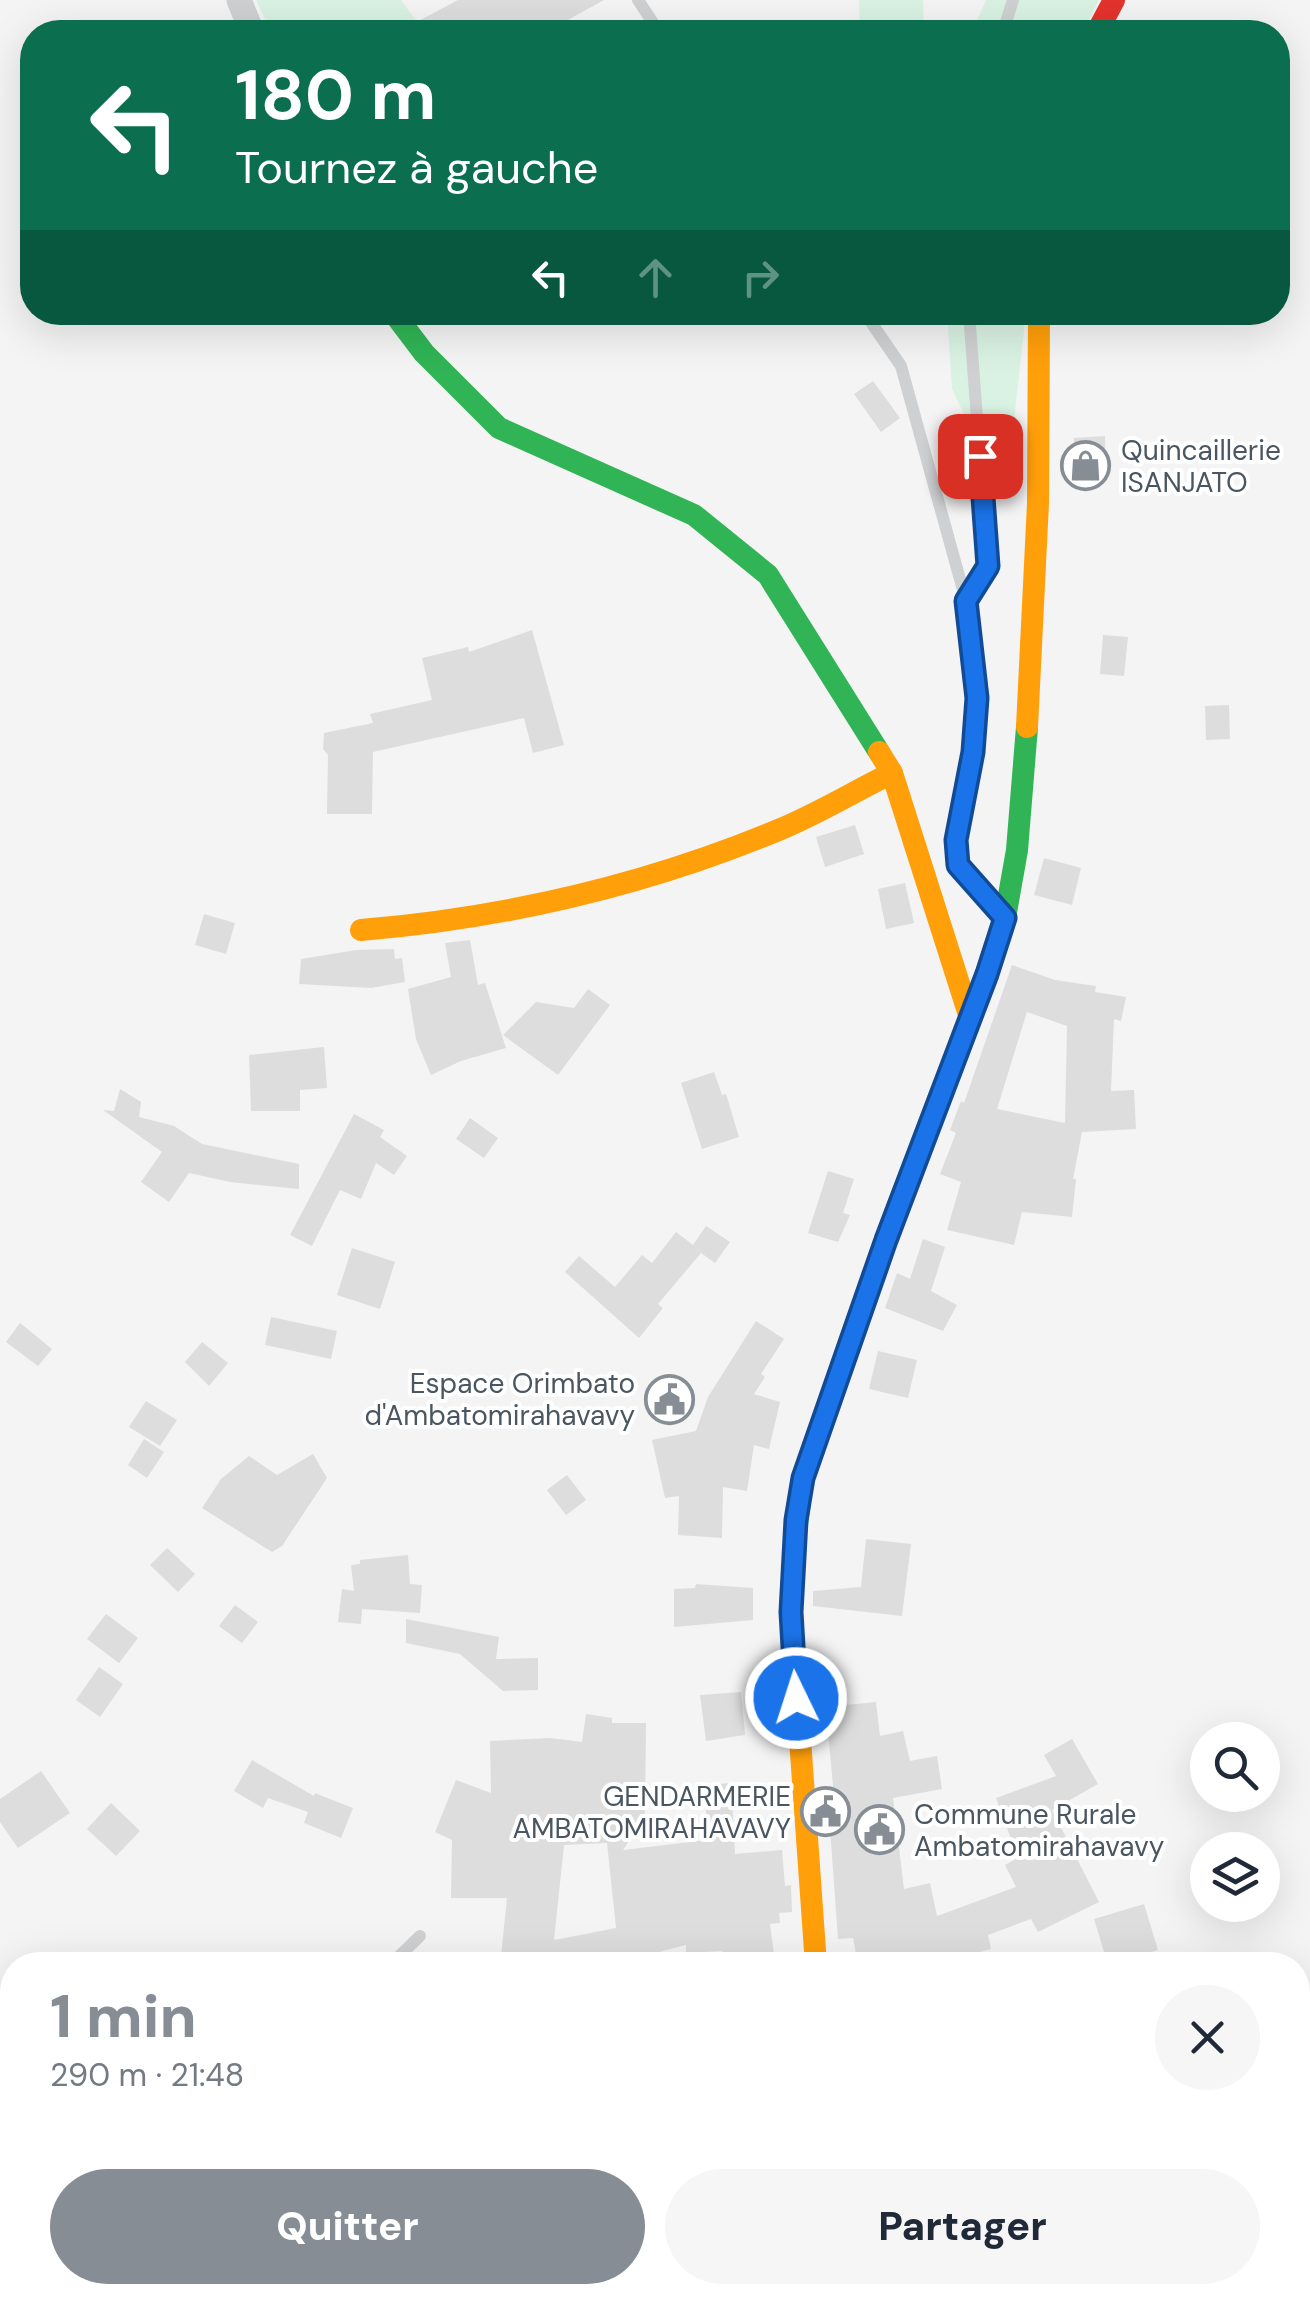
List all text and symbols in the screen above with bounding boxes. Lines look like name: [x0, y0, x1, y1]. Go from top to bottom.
text: 180 m: [235, 50, 436, 141]
icon: left: [70, 60, 200, 190]
text: Tournez à gauche: [235, 138, 598, 197]
icon: left: [523, 250, 578, 305]
icon: ahead: [628, 250, 683, 305]
icon: right: [733, 250, 788, 305]
pin: [938, 414, 1023, 499]
icon: arrive: [953, 429, 1008, 484]
place label: Quincaillerie ISANJATO: [1121, 432, 1281, 501]
shop icon: Quincaillerie ISANJATO: [1060, 440, 1112, 492]
place label: Espace Orimbato d'Ambatomirahavavy: [364, 1365, 635, 1434]
public building icon: Espace Orimbato d'Ambatomirahavavy: [644, 1373, 696, 1425]
position arrow: [744, 1646, 848, 1750]
map controls: [1190, 1722, 1280, 1922]
button: search: [1190, 1722, 1280, 1812]
place label: GENDARMERIE AMBATOMIRAHAVAVY: [512, 1778, 791, 1847]
public building icon: GENDARMERIE AMBATOMIRAHAVAVY: [800, 1786, 852, 1838]
place label: Commune Rurale Ambatomirahavavy: [914, 1796, 1164, 1865]
public building icon: Commune Rurale Ambatomirahavavy: [853, 1804, 905, 1856]
button: layers: [1190, 1832, 1280, 1922]
text: 1 min: [50, 1977, 197, 2056]
button: close: [1155, 1985, 1260, 2090]
text: 290 m · 21:48: [50, 2054, 244, 2096]
button: Quitter: [50, 2169, 645, 2284]
button: Partager: [665, 2169, 1260, 2284]

